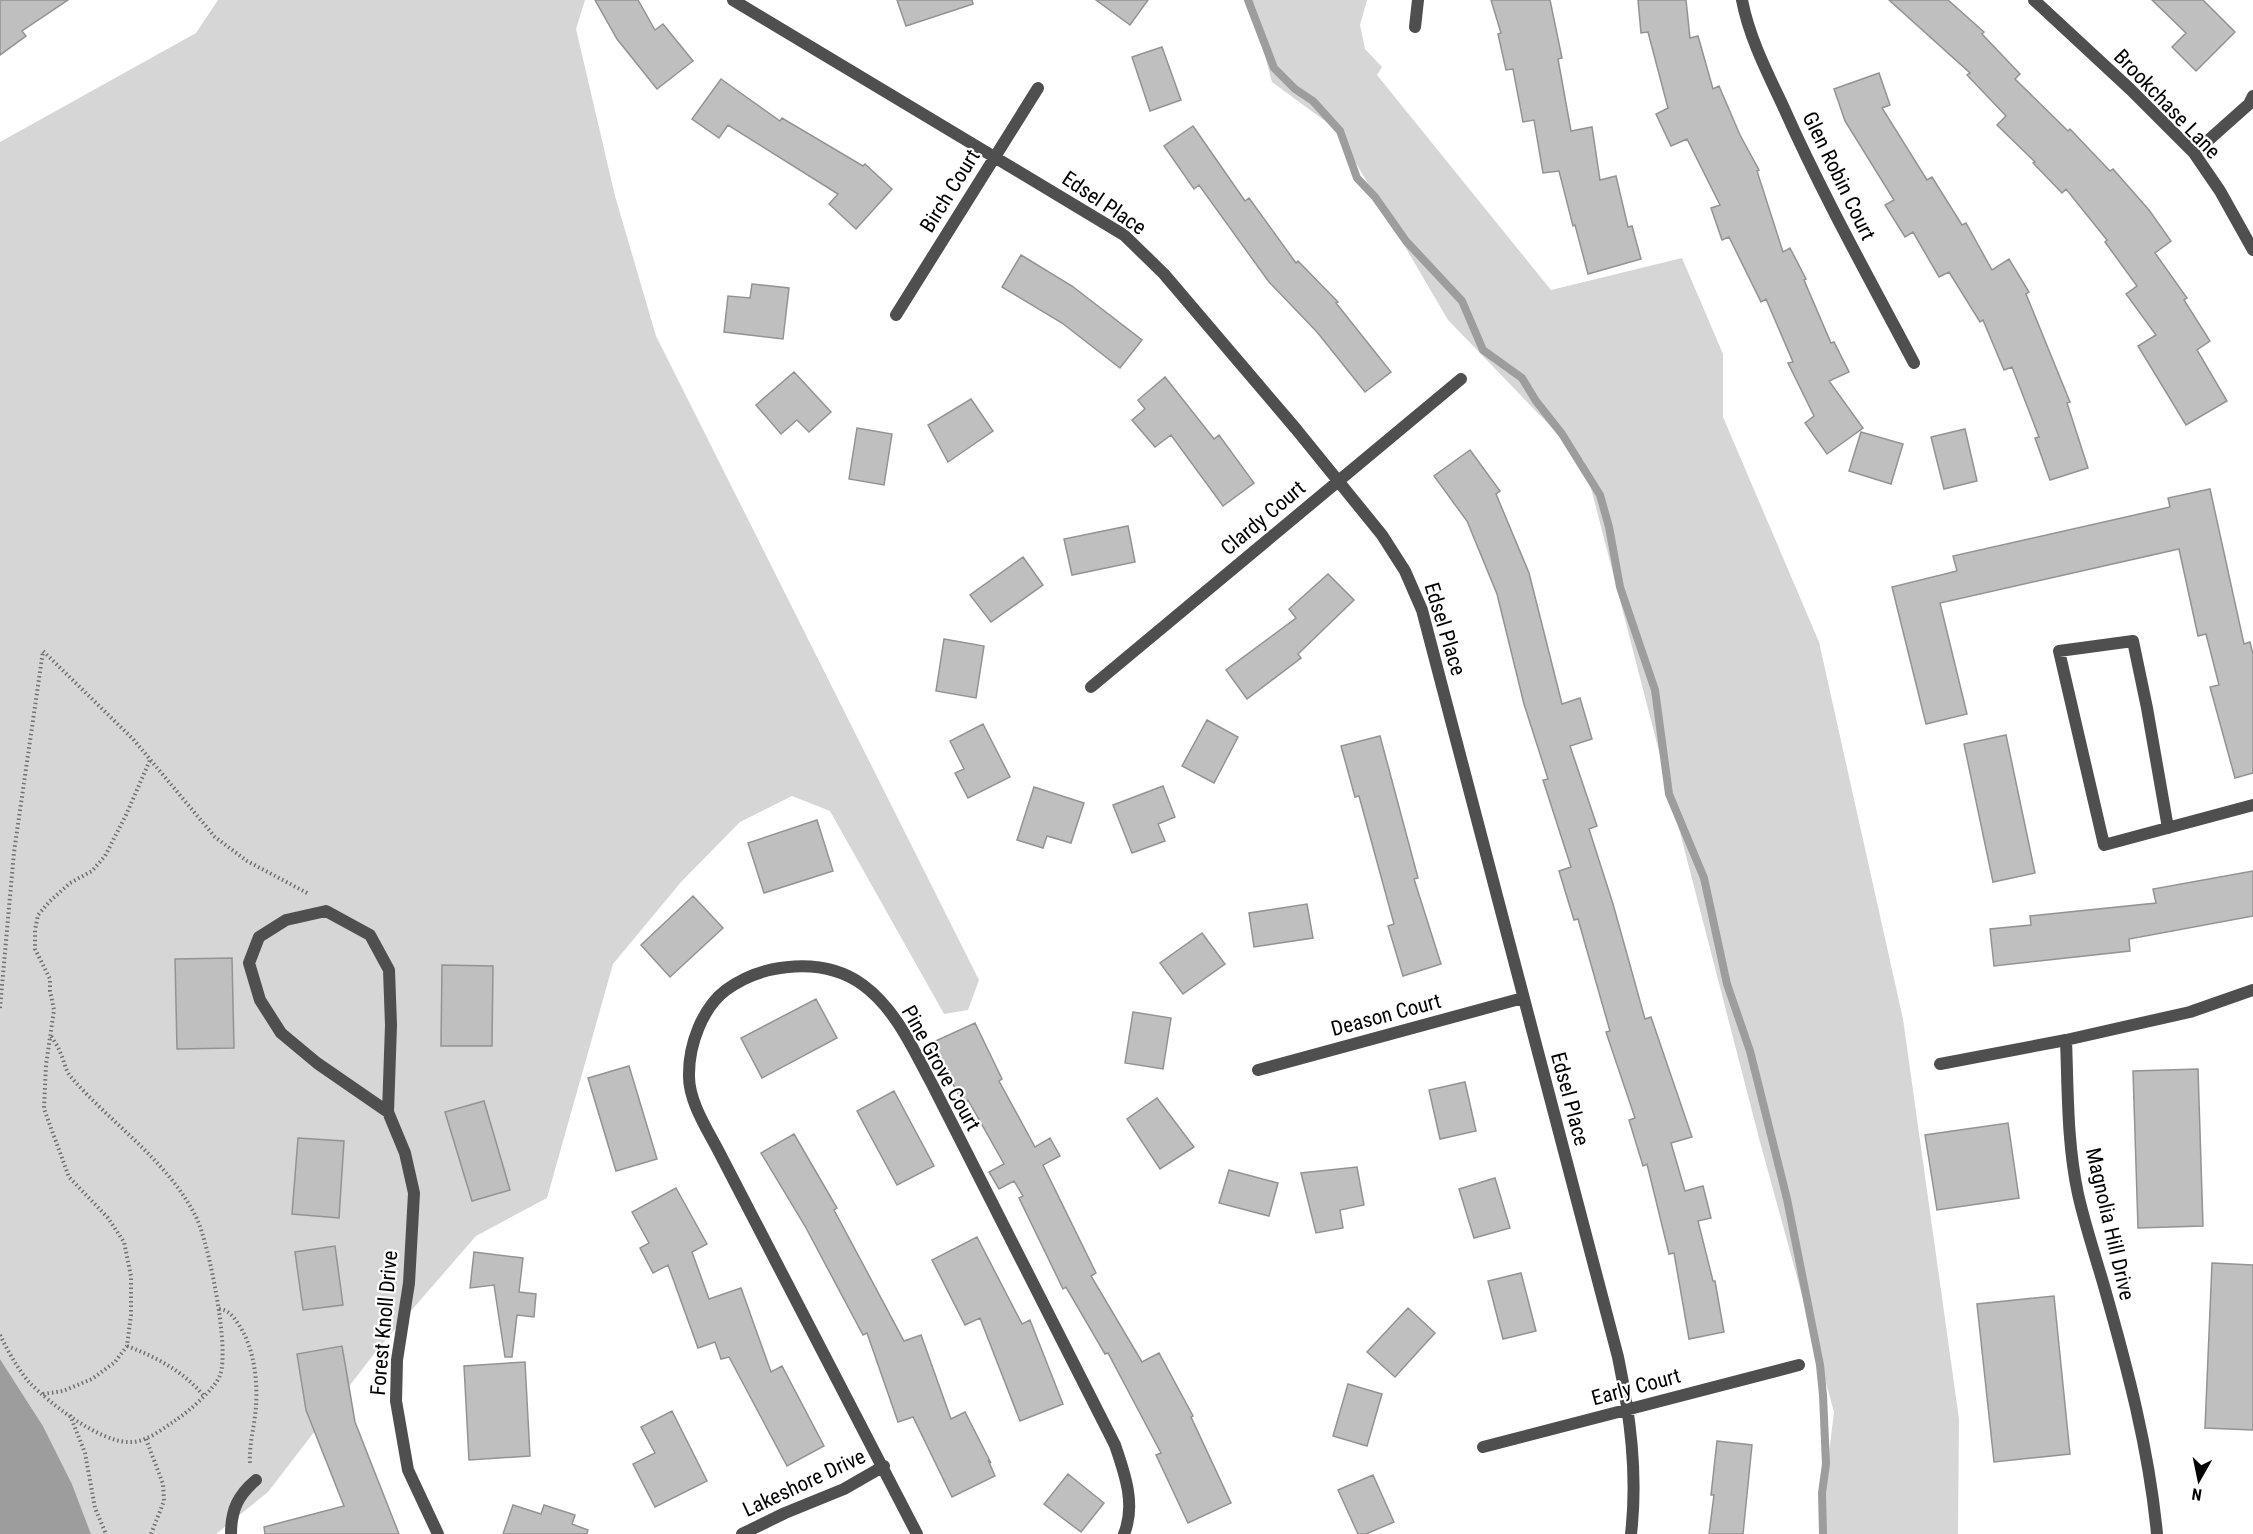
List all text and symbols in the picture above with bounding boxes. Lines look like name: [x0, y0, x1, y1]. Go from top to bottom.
street label: Brookchase Lane: [2109, 45, 2225, 164]
street label: Glen Robin Court: [1798, 108, 1880, 244]
street label: Birch Court: [915, 145, 985, 237]
street label: Edsel Place: [1058, 166, 1151, 240]
street label: Clardy Court: [1216, 476, 1310, 560]
street label: Edsel Place: [1420, 580, 1471, 678]
street label: Deason Court: [1328, 989, 1444, 1041]
street label: Pine Grove Court: [897, 1001, 985, 1135]
street label: Edsel Place: [1546, 1050, 1594, 1149]
street label: Magnolia Hill Drive: [2081, 1145, 2139, 1303]
street label: Forest Knoll Drive: [366, 1249, 402, 1396]
street label: Early Court: [1589, 1364, 1683, 1410]
street label: Lakeshore Drive: [739, 1444, 869, 1522]
north arrow: [2169, 1450, 2229, 1510]
text: N: [2190, 1484, 2203, 1504]

